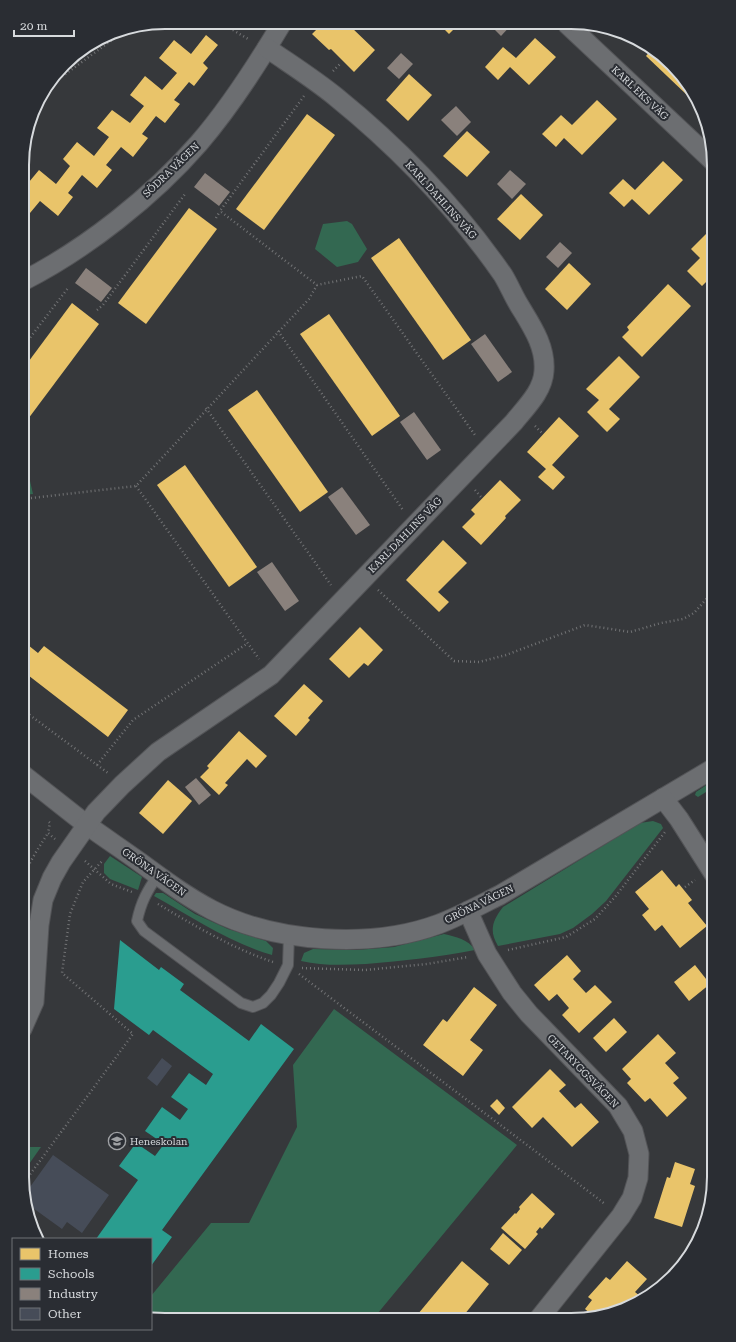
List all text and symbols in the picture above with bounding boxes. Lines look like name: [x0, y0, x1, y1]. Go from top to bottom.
scale bar: [14, 12, 74, 38]
text: 20 m: [20, 19, 47, 33]
street label: KARL EKS VÄG: [609, 64, 671, 122]
street label: SÖDRA VÄGEN: [141, 140, 201, 200]
street label: KARL DAHLINS VÄG: [403, 159, 479, 241]
street label: KARL DAHLINS VÄG: [366, 495, 444, 575]
street label: GRÖNA VÄGEN: [120, 846, 188, 898]
street label: GRÖNA VÄGEN: [443, 883, 515, 925]
street label: GETARYGGSVÄGEN: [545, 1032, 621, 1110]
school or university icon: Heneskolan: [107, 1131, 127, 1151]
place label: Heneskolan: [130, 1136, 188, 1147]
legend: [12, 1238, 152, 1330]
text: Homes: [48, 1247, 89, 1261]
text: Schools: [48, 1267, 95, 1281]
text: Industry: [48, 1287, 99, 1301]
text: Other: [48, 1307, 81, 1321]

